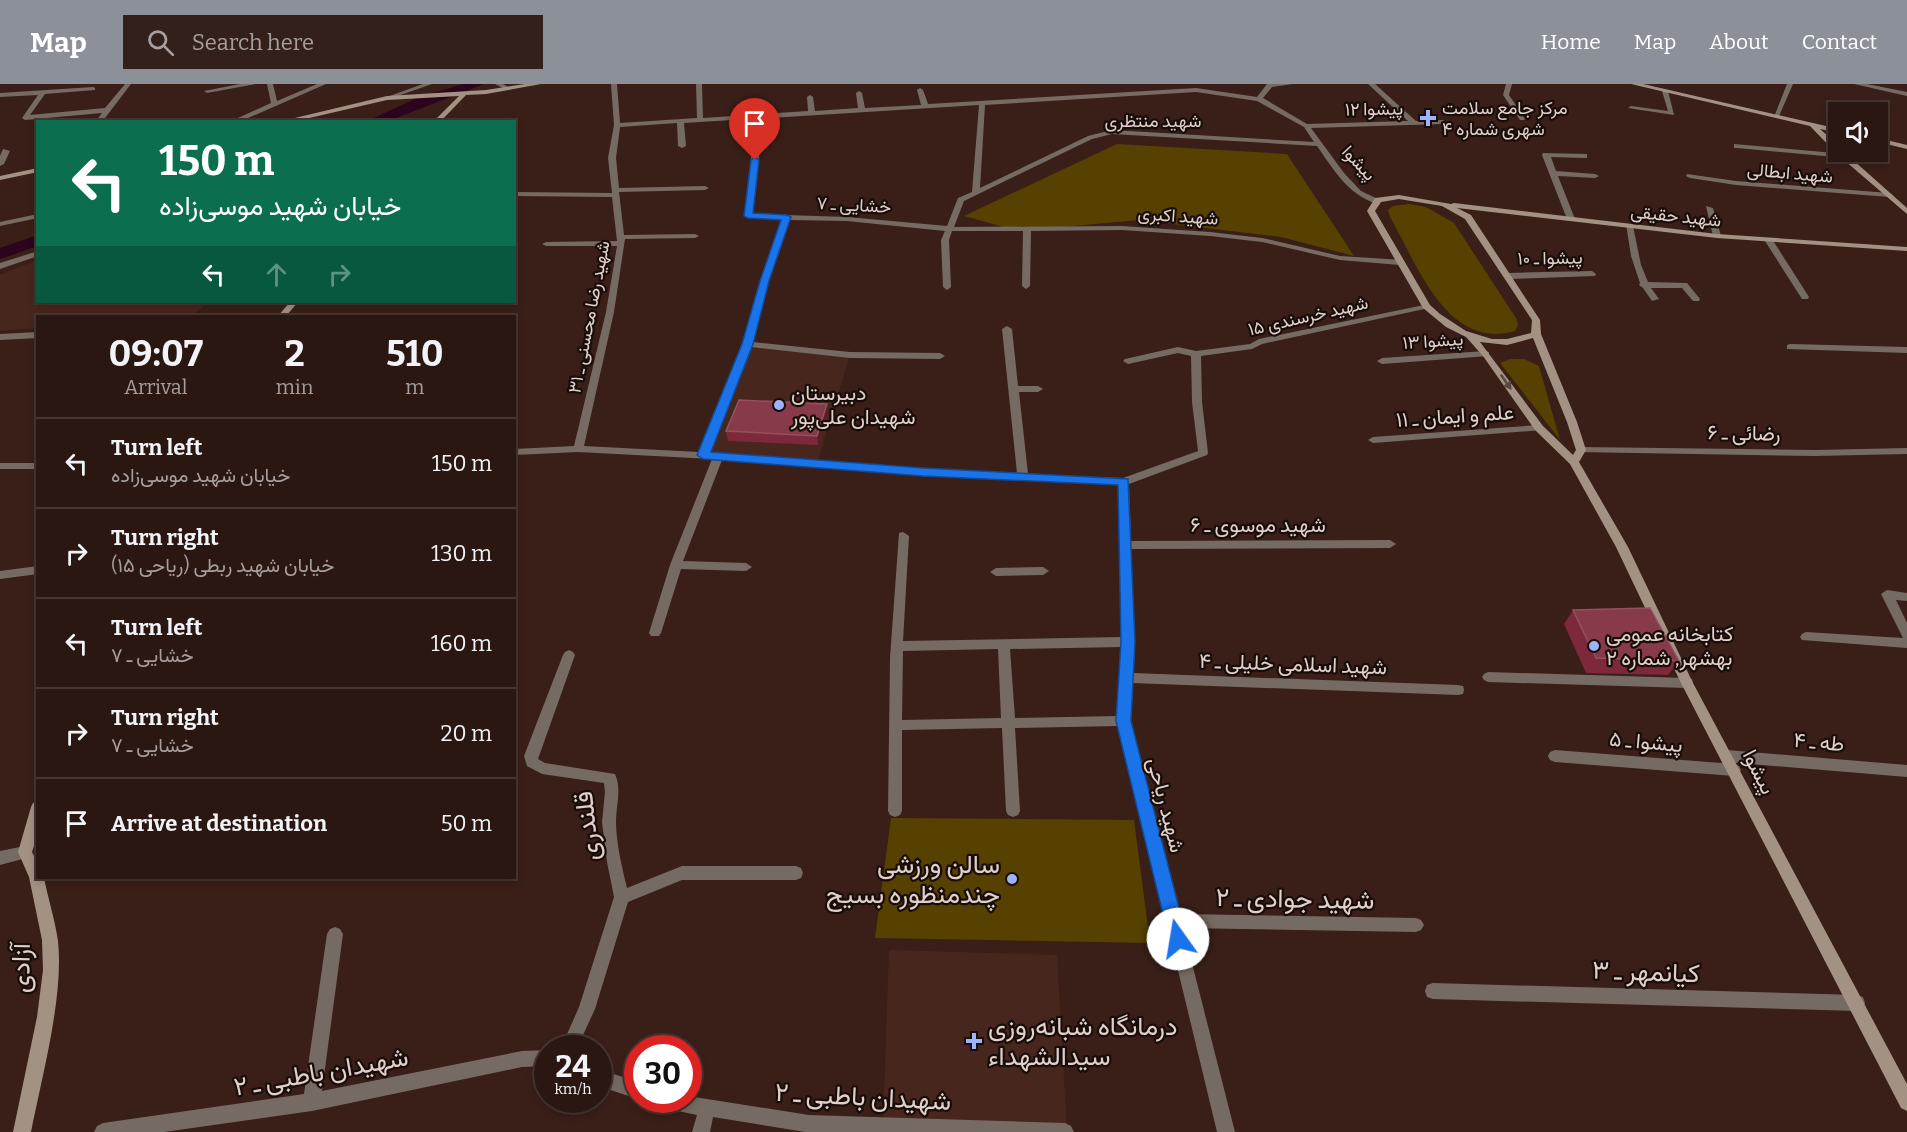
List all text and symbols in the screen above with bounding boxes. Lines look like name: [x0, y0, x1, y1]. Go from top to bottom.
search box: [123, 15, 543, 69]
text: Map: [30, 26, 87, 59]
icon: search: [144, 26, 177, 59]
text: Search here: [192, 29, 314, 56]
text: Home: [1541, 29, 1601, 55]
text: Map: [1634, 29, 1676, 55]
text: About: [1709, 29, 1769, 55]
text: Contact: [1802, 29, 1877, 55]
street label: پیشوا ۱۲: [1345, 97, 1403, 122]
place label: مرکز جامع سلامت شهری شماره ۴: [1442, 97, 1568, 140]
pin: [729, 98, 780, 160]
map controls: [1828, 102, 1888, 162]
button: sound: [1828, 102, 1888, 162]
icon: arrive: [738, 107, 771, 140]
marker: مرکز جامع سلامت شهری شماره ۴: [1419, 109, 1437, 127]
street label: شهید منتظری: [1105, 110, 1201, 132]
text: 150 m: [159, 136, 274, 186]
street label: پیشوا: [1337, 141, 1381, 186]
icon: left: [60, 144, 138, 222]
street label: شهید ابطالی: [1746, 158, 1834, 188]
text: خیابان شهید موسی‌زاده: [159, 190, 401, 222]
street label: خشایی ـ ۷: [816, 192, 892, 218]
street label: شهید حقیقی: [1630, 200, 1722, 232]
street label: شهید اکبری: [1137, 202, 1219, 230]
street label: شهید رضا محسنی ـ ۳۱: [563, 239, 615, 395]
street label: پیشوا ـ ۱۰: [1517, 246, 1583, 271]
icon: left: [197, 258, 230, 291]
icon: ahead: [260, 258, 293, 291]
icon: right: [323, 258, 356, 291]
street label: شهید خرسندی ۱۵: [1246, 292, 1370, 340]
street label: پیشوا ۱۳: [1402, 328, 1464, 355]
text: 09:07: [108, 332, 203, 376]
text: 2: [284, 332, 305, 376]
text: 510: [386, 332, 444, 376]
one-way arrow: [1500, 373, 1512, 389]
text: Arrival: [124, 375, 188, 399]
text: min: [276, 375, 313, 399]
text: m: [405, 375, 424, 399]
place label: دبیرستان شهیدان علی‌پور: [790, 380, 916, 431]
marker: دبیرستان شهیدان علی‌پور: [772, 398, 786, 412]
street label: علم و ایمان ـ ۱۱: [1395, 399, 1515, 434]
street label: رضائی ـ ۶: [1707, 419, 1781, 447]
text: Turn left: [111, 434, 203, 461]
icon: left: [60, 447, 93, 480]
text: 150 m: [432, 450, 492, 477]
text: خیابان شهید موسی‌زاده: [111, 463, 291, 487]
street label: شهید موسوی ـ ۶: [1190, 512, 1326, 538]
text: Turn right: [111, 524, 219, 551]
icon: right: [60, 537, 93, 570]
text: 130 m: [431, 540, 492, 567]
text: خیابان شهید ربطی (ریاحی ۱۵): [111, 553, 335, 577]
text: Turn left: [111, 614, 203, 641]
place label: کتابخانه عمومی بهشهر, شماره ۲: [1606, 621, 1734, 671]
icon: left: [60, 627, 93, 660]
text: 160 m: [431, 630, 492, 657]
marker: کتابخانه عمومی بهشهر, شماره ۲: [1587, 639, 1601, 653]
text: خشایی ـ ۷: [111, 643, 194, 667]
street label: شهید اسلامی خلیلی ـ ۴: [1198, 648, 1388, 680]
text: Turn right: [111, 704, 219, 731]
icon: right: [60, 717, 93, 750]
text: 20 m: [441, 720, 492, 747]
street label: پیشوا ـ ۵: [1608, 726, 1684, 759]
street label: طه ـ ۴: [1793, 727, 1845, 757]
text: خشایی ـ ۷: [111, 733, 194, 757]
street label: پیشوا: [1736, 745, 1781, 799]
street label: شهید ریاحی: [1142, 755, 1190, 855]
street label: قلندری: [568, 790, 606, 862]
icon: arrive: [60, 807, 93, 840]
text: Arrive at destination: [111, 810, 327, 837]
text: 50 m: [441, 810, 492, 837]
place label: سالن ورزشی چندمنظوره بسیج: [826, 849, 1000, 912]
marker: سالن ورزشی چندمنظوره بسیج: [1005, 872, 1019, 886]
street label: شهید جوادی ـ ۲: [1215, 882, 1375, 916]
position arrow: [1146, 907, 1210, 971]
street label: آزادی: [5, 941, 37, 993]
street label: کیانمهر ـ ۳: [1592, 955, 1700, 989]
place label: درمانگاه شبانه‌روزی سیدالشهداء: [988, 1011, 1177, 1072]
marker: درمانگاه شبانه‌روزی سیدالشهداء: [965, 1032, 983, 1050]
speed limit sign: 30: [624, 1035, 702, 1113]
street label: شهیدان باطبی ـ ۲: [231, 1041, 411, 1103]
text: 24: [555, 1049, 591, 1085]
street label: شهیدان باطبی ـ ۲: [774, 1077, 952, 1117]
text: km/h: [554, 1080, 592, 1098]

